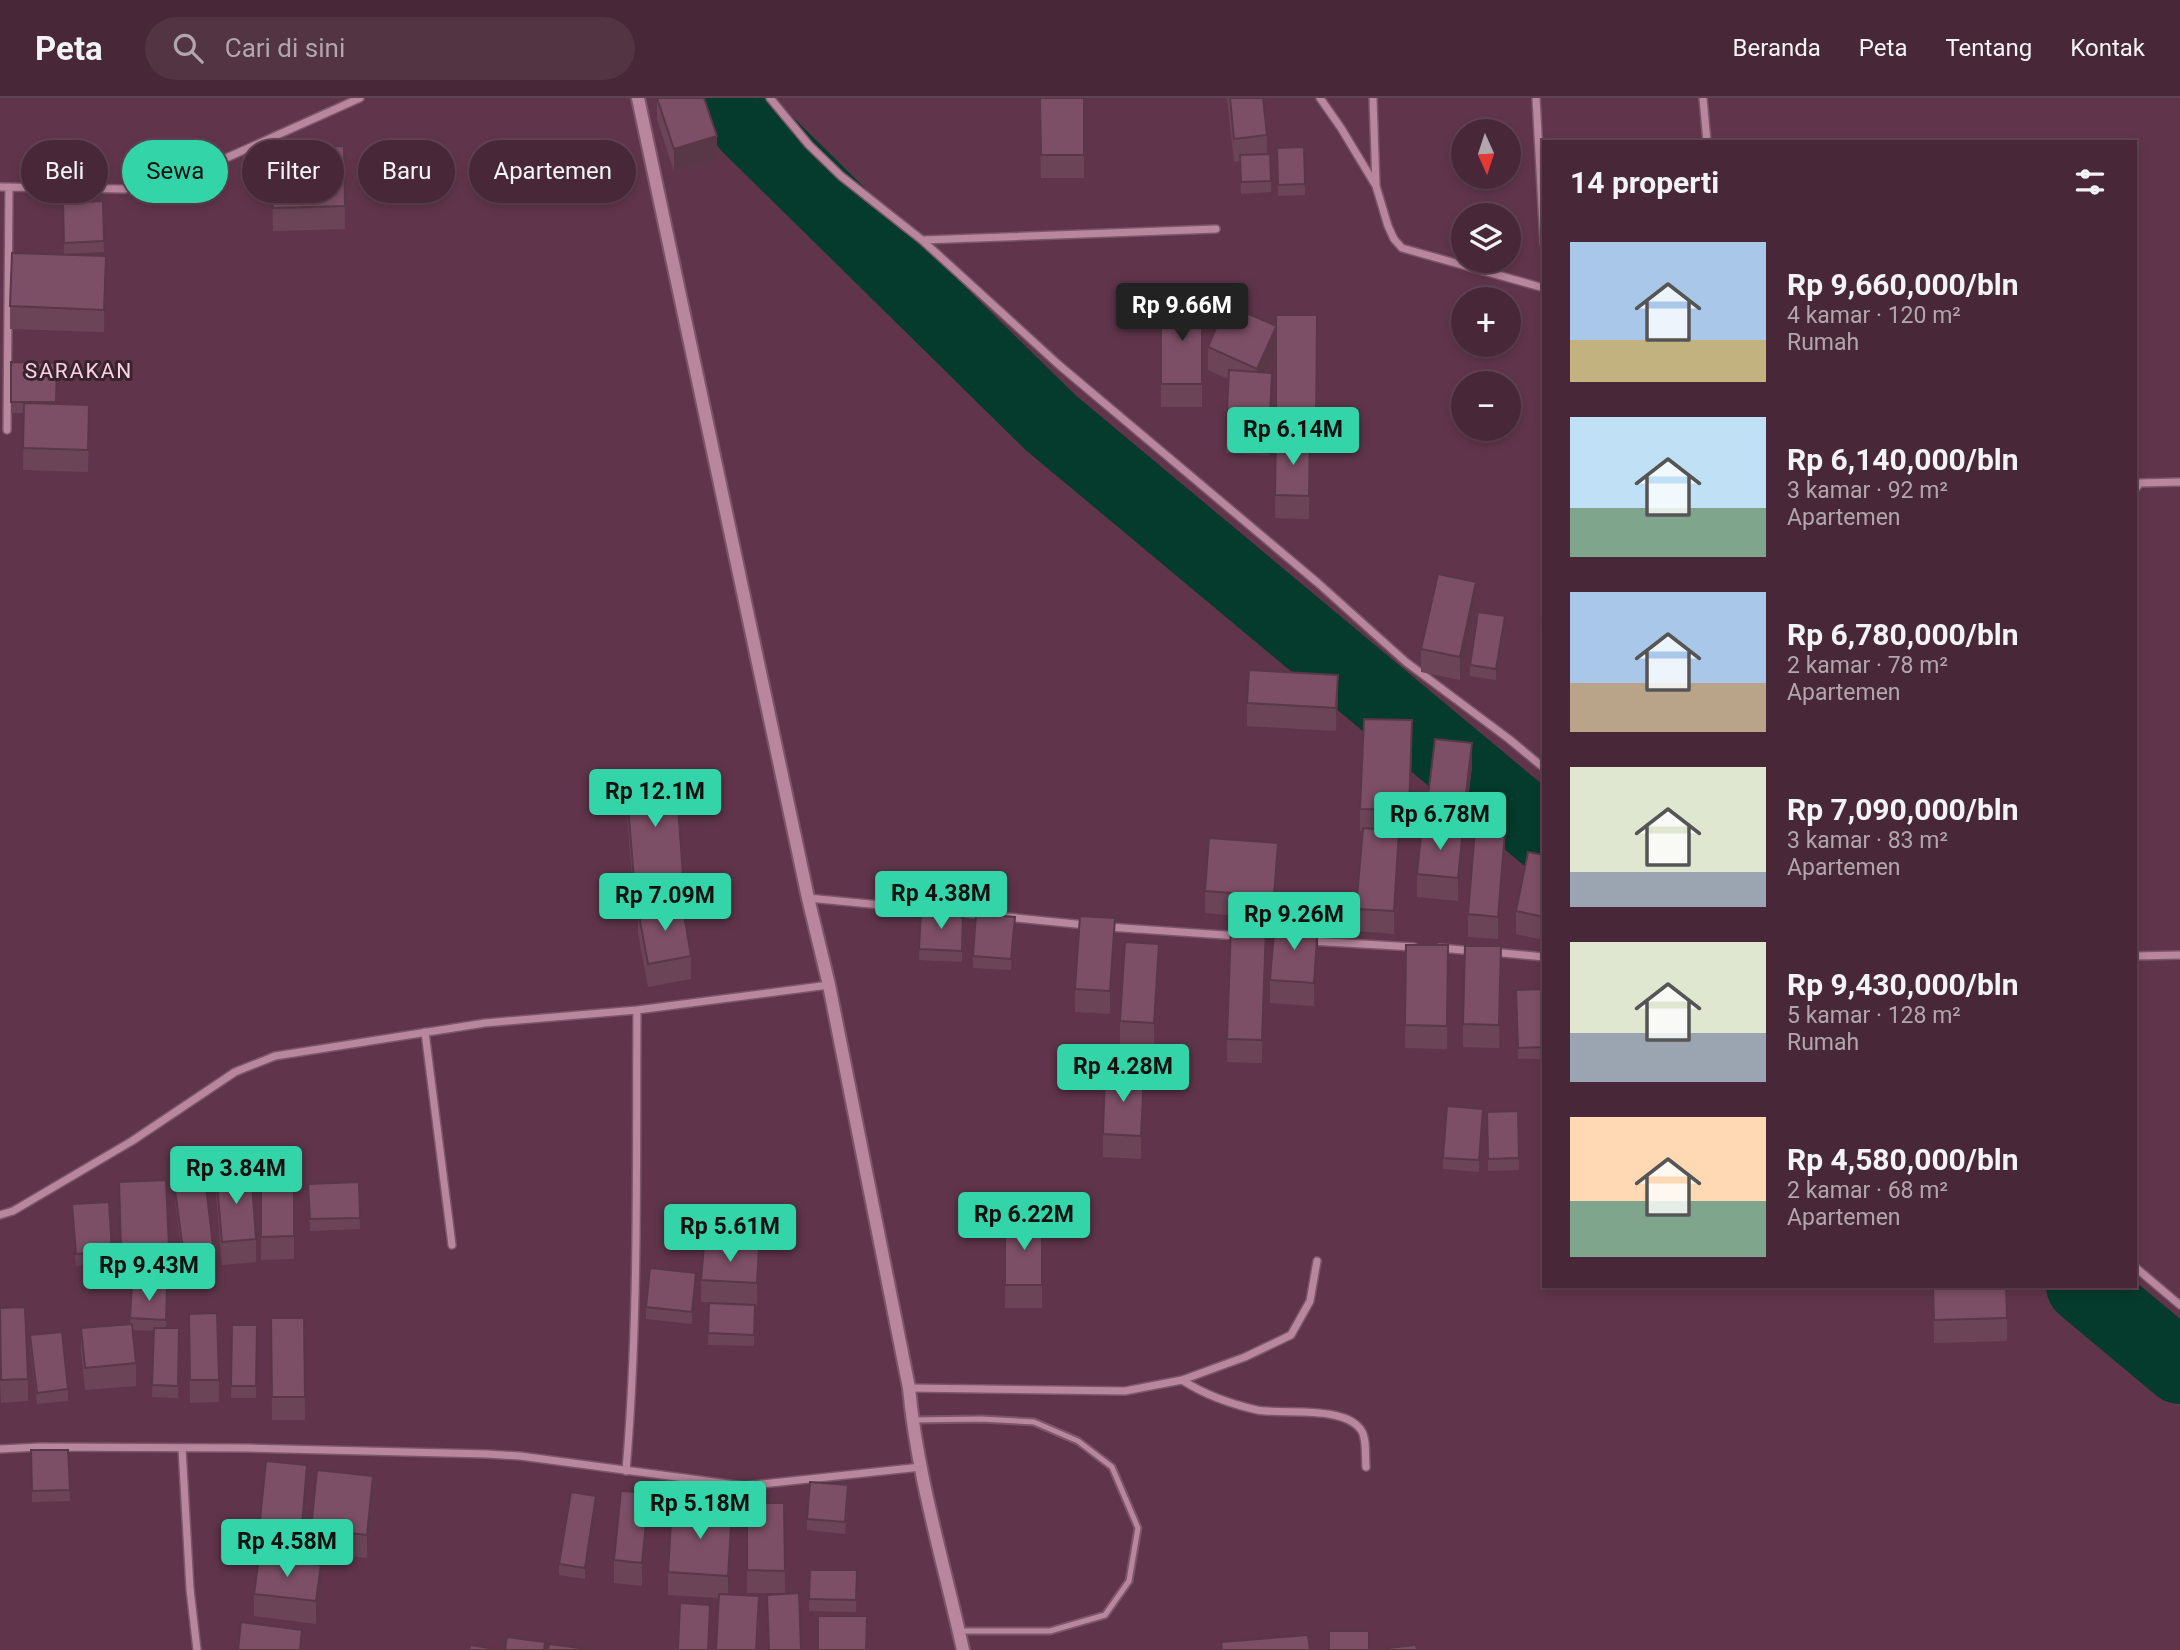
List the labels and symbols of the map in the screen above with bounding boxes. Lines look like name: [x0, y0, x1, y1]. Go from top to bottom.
north arrow: [1451, 119, 1521, 189]
pin: Rp 9.66M: [1110, 284, 1254, 343]
district label: SARAKAN: [25, 359, 133, 383]
pin: Rp 6.14M: [1221, 408, 1365, 467]
pin: Rp 12.1M: [583, 770, 727, 829]
pin: Rp 6.78M: [1368, 792, 1512, 852]
pin: Rp 4.38M: [869, 872, 1013, 931]
pin: Rp 7.09M: [593, 874, 737, 933]
pin: Rp 9.26M: [1222, 892, 1366, 952]
pin: Rp 4.28M: [1051, 1044, 1195, 1104]
pin: Rp 3.84M: [164, 1146, 308, 1206]
pin: Rp 6.22M: [952, 1192, 1096, 1252]
pin: Rp 5.61M: [658, 1204, 802, 1264]
pin: Rp 9.43M: [77, 1244, 221, 1303]
pin: Rp 5.18M: [628, 1482, 772, 1541]
pin: Rp 4.58M: [215, 1520, 359, 1579]

